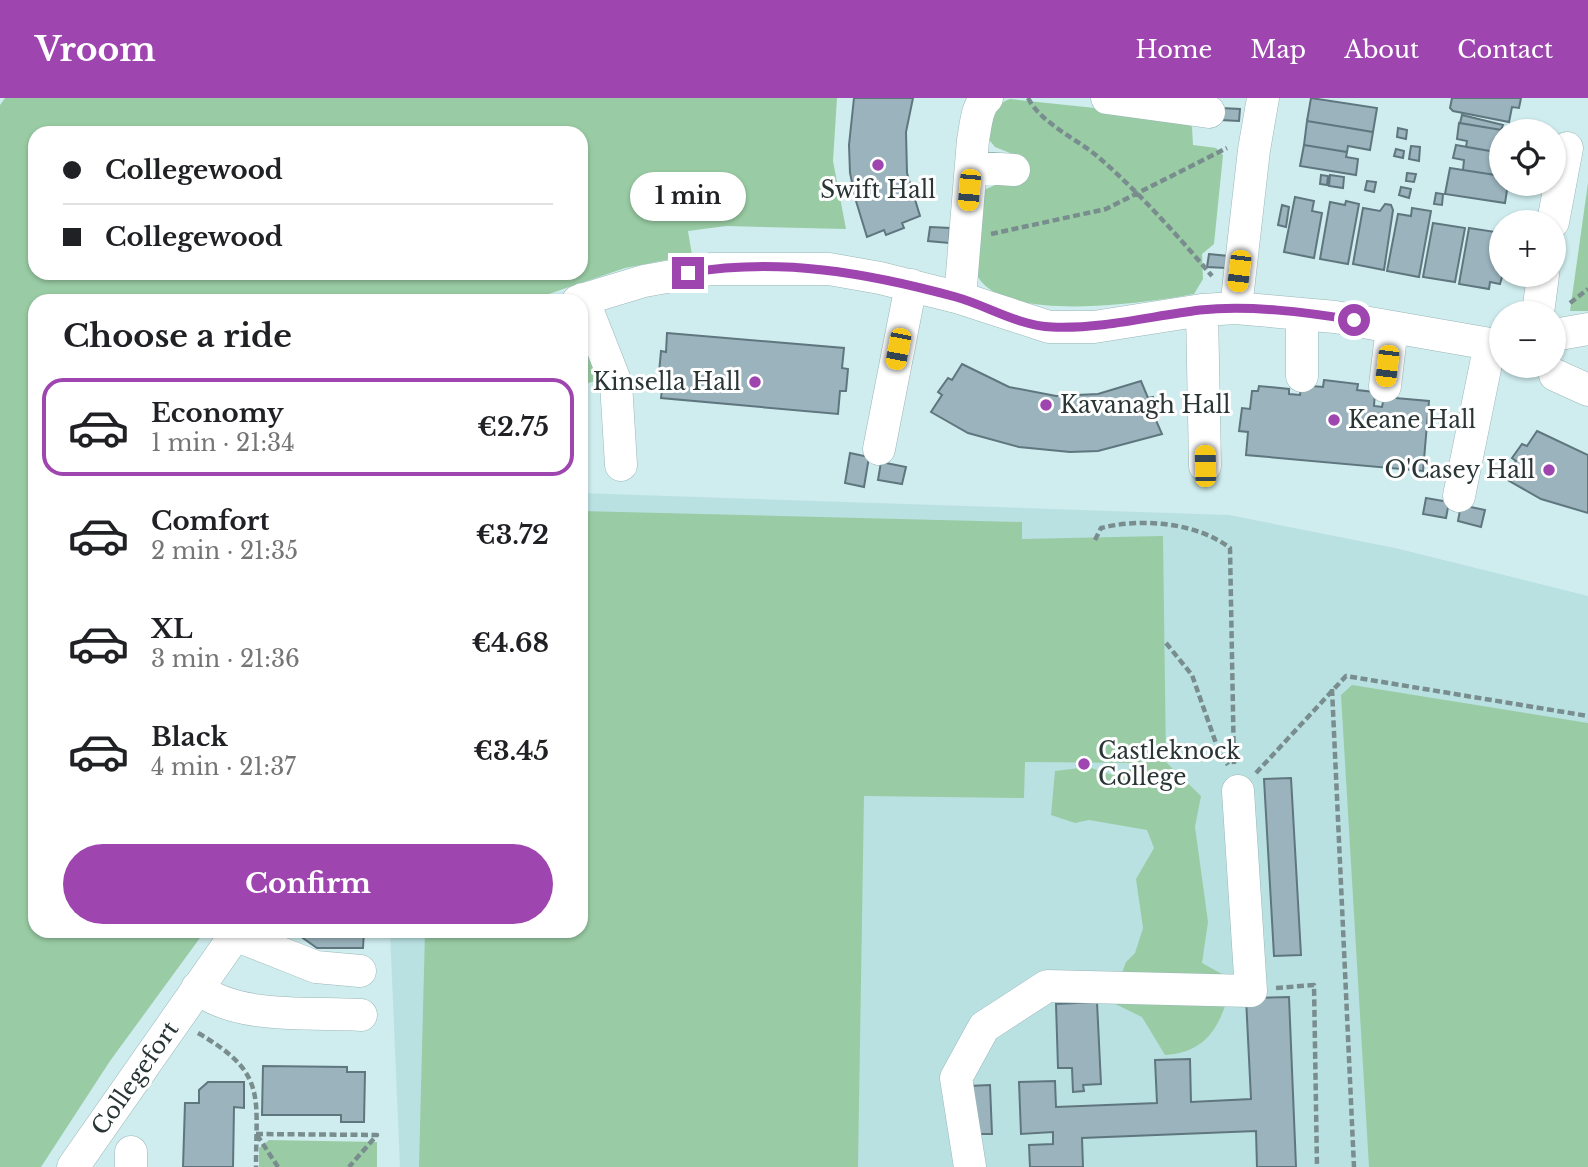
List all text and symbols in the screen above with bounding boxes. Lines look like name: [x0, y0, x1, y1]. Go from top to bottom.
text: Vroom: [35, 29, 156, 70]
text: Home: [1136, 35, 1212, 64]
text: Map: [1250, 35, 1306, 64]
text: About: [1344, 35, 1419, 64]
text: Contact: [1457, 35, 1553, 64]
map controls: [1489, 119, 1566, 378]
button: locate: [1489, 119, 1566, 196]
text: Collegewood: [105, 154, 283, 186]
marker: Swift Hall: [870, 157, 886, 173]
car: [957, 168, 982, 212]
callout: 1 min: [630, 172, 746, 220]
place label: Swift Hall: [820, 176, 936, 204]
text: 1 min: [655, 182, 721, 210]
button: +: [1489, 210, 1566, 287]
text: Collegewood: [105, 221, 283, 253]
car: [1227, 249, 1252, 293]
route end: [672, 257, 704, 289]
button: −: [1489, 301, 1566, 378]
route start: [1338, 304, 1370, 336]
text: Choose a ride: [63, 316, 292, 356]
car: [884, 326, 913, 372]
car: [1375, 344, 1400, 388]
place label: Kinsella Hall: [593, 368, 741, 396]
marker: Kinsella Hall: [747, 374, 763, 390]
place label: Kavanagh Hall: [1060, 391, 1231, 419]
icon: car: [67, 396, 130, 459]
text: Economy: [151, 397, 284, 429]
marker: Kavanagh Hall: [1038, 397, 1054, 413]
place label: Keane Hall: [1348, 406, 1476, 434]
text: €2.75: [477, 411, 549, 443]
marker: Keane Hall: [1326, 412, 1342, 428]
text: 1 min · 21:34: [151, 429, 295, 457]
car: [1195, 445, 1216, 487]
place label: O'Casey Hall: [1385, 456, 1535, 484]
marker: O'Casey Hall: [1541, 462, 1557, 478]
icon: car: [67, 504, 130, 567]
text: Comfort: [151, 505, 269, 537]
text: €3.72: [476, 519, 549, 551]
text: 2 min · 21:35: [151, 537, 298, 565]
icon: car: [67, 612, 130, 675]
text: XL: [151, 613, 193, 645]
text: €4.68: [471, 627, 549, 659]
text: 3 min · 21:36: [151, 645, 300, 673]
icon: car: [67, 720, 130, 783]
text: Black: [151, 721, 228, 753]
text: €3.45: [473, 735, 549, 767]
place label: Castleknock College: [1098, 737, 1241, 791]
text: 4 min · 21:37: [151, 753, 296, 781]
marker: Castleknock College: [1076, 756, 1092, 772]
button: Confirm: [63, 844, 553, 924]
street label: Collegefort: [86, 1016, 185, 1140]

